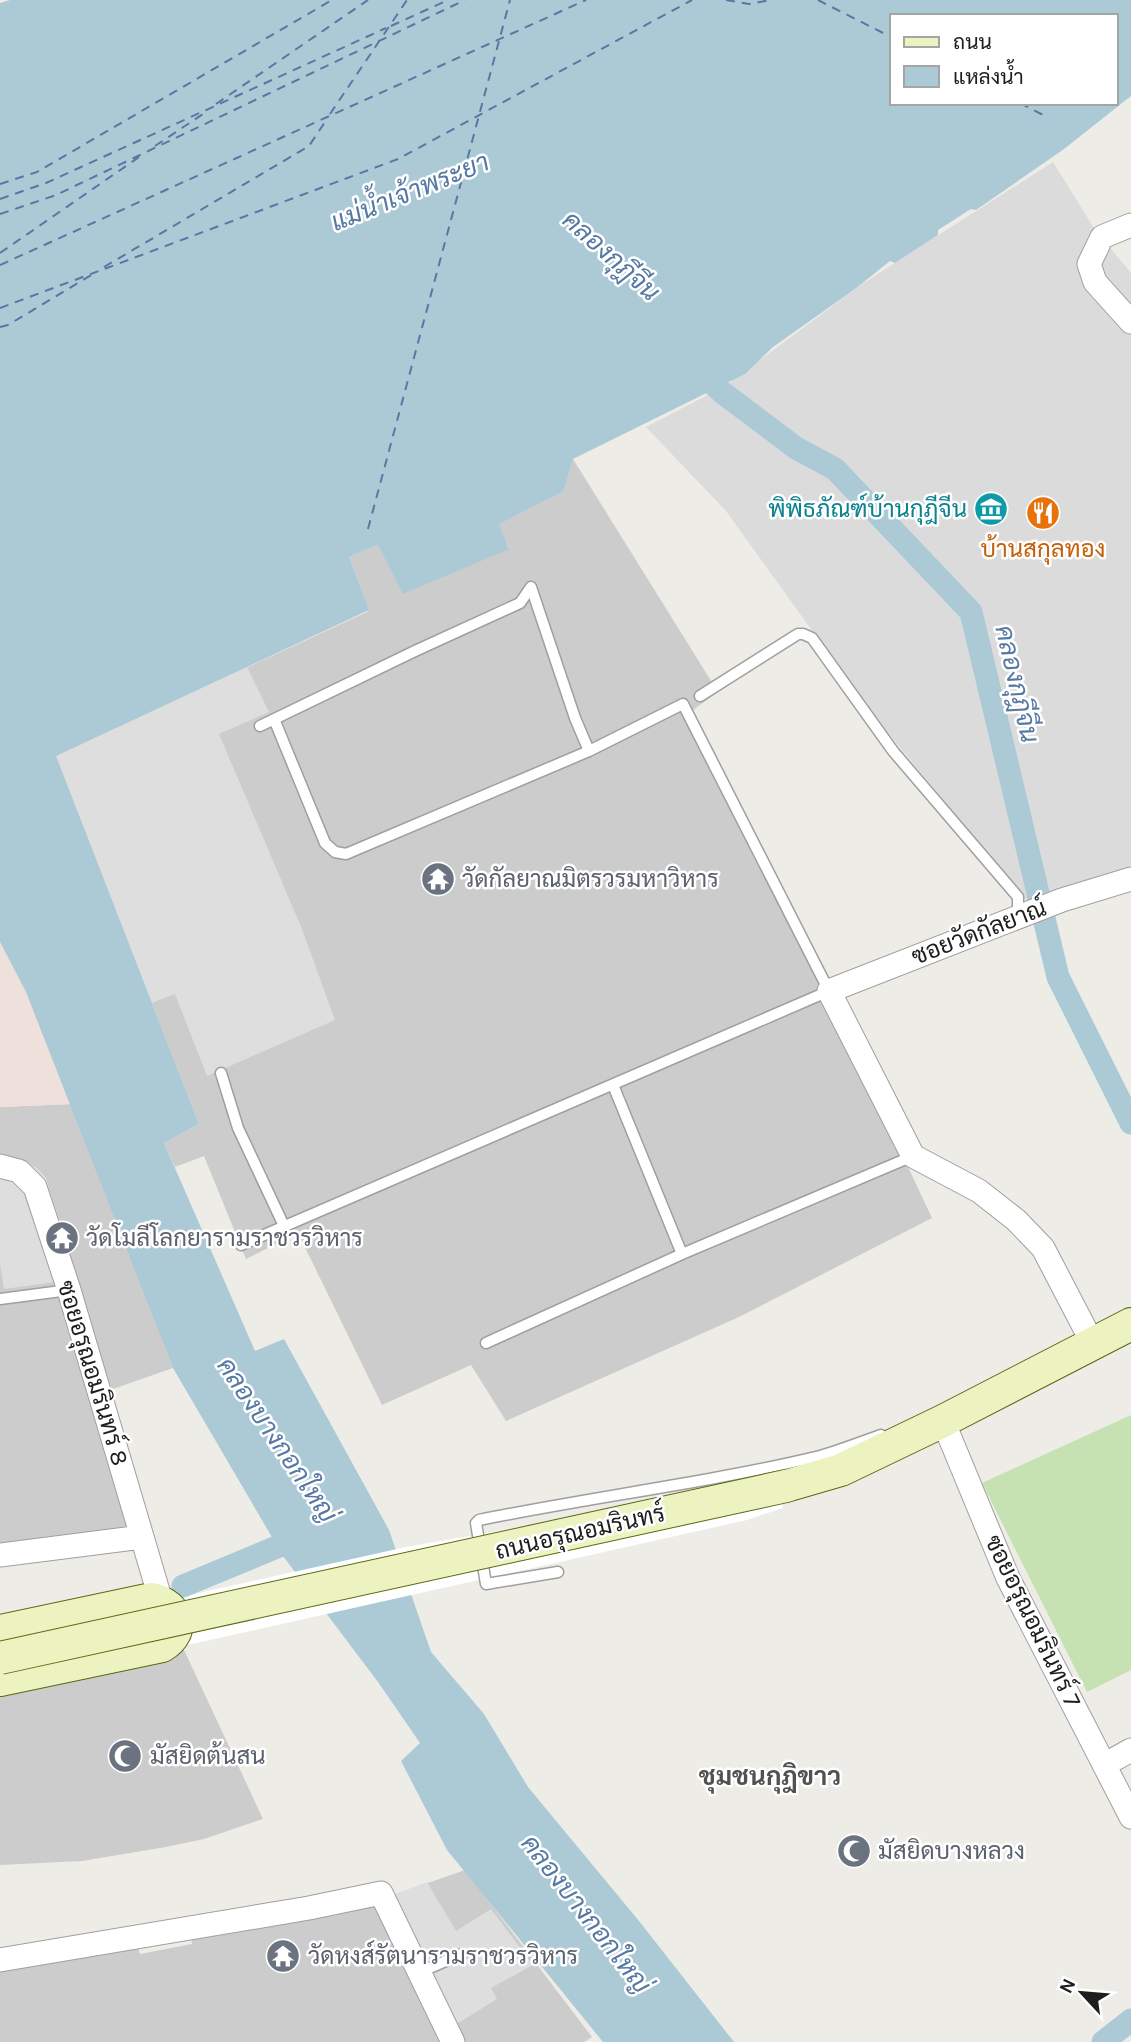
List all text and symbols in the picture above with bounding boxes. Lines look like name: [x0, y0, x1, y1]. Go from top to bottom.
legend: [890, 14, 1117, 105]
text: ถนน: [953, 30, 992, 54]
text: แหล่งน้ำ: [953, 59, 1024, 89]
water label: แม่น้ำเจ้าพระยา: [324, 141, 494, 238]
water label: คลองกุฎีจีน: [555, 204, 667, 309]
museum icon: พิพิธภัณฑ์บ้านกุฎีจีน: [972, 490, 1010, 528]
place label: พิพิธภัณฑ์บ้านกุฎีจีน: [768, 493, 967, 525]
restaurant icon: บ้านสกุลทอง: [1024, 494, 1062, 532]
place label: บ้านสกุลทอง: [981, 534, 1105, 565]
water label: คลองกุฎีจีน: [986, 622, 1047, 747]
temple icon: วัดกัลยาณมิตรวรมหาวิหาร: [419, 860, 457, 898]
place label: วัดกัลยาณมิตรวรมหาวิหาร: [462, 865, 719, 893]
street label: ซอยวัดกัลยาณ์: [907, 892, 1050, 971]
temple icon: วัดโมลีโลกยารามราชวรวิหาร: [43, 1219, 81, 1257]
place label: วัดโมลีโลกยารามราชวรวิหาร: [86, 1222, 363, 1252]
street label: ซอยอรุณอมรินทร์ 8: [50, 1277, 136, 1469]
water label: คลองบางกอกใหญ่: [210, 1351, 346, 1530]
street label: ถนนอรุณอมรินทร์: [492, 1497, 668, 1567]
street label: ซอยอรุณอมรินทร์ 7: [977, 1529, 1089, 1713]
mosque icon: มัสยิดต้นสน: [106, 1737, 144, 1775]
place label: มัสยิดต้นสน: [150, 1741, 266, 1770]
district label: ชุมชนกุฎิขาว: [699, 1761, 841, 1794]
water label: คลองบางกอกใหญ่: [515, 1828, 659, 2001]
mosque icon: มัสยิดบางหลวง: [835, 1832, 873, 1870]
place label: มัสยิดบางหลวง: [878, 1837, 1025, 1865]
temple icon: วัดหงส์รัตนารามราชวรวิหาร: [264, 1937, 302, 1975]
place label: วัดหงส์รัตนารามราชวรวิหาร: [308, 1940, 578, 1970]
north arrow: [1047, 1958, 1117, 2028]
text: N: [1055, 1975, 1080, 1997]

